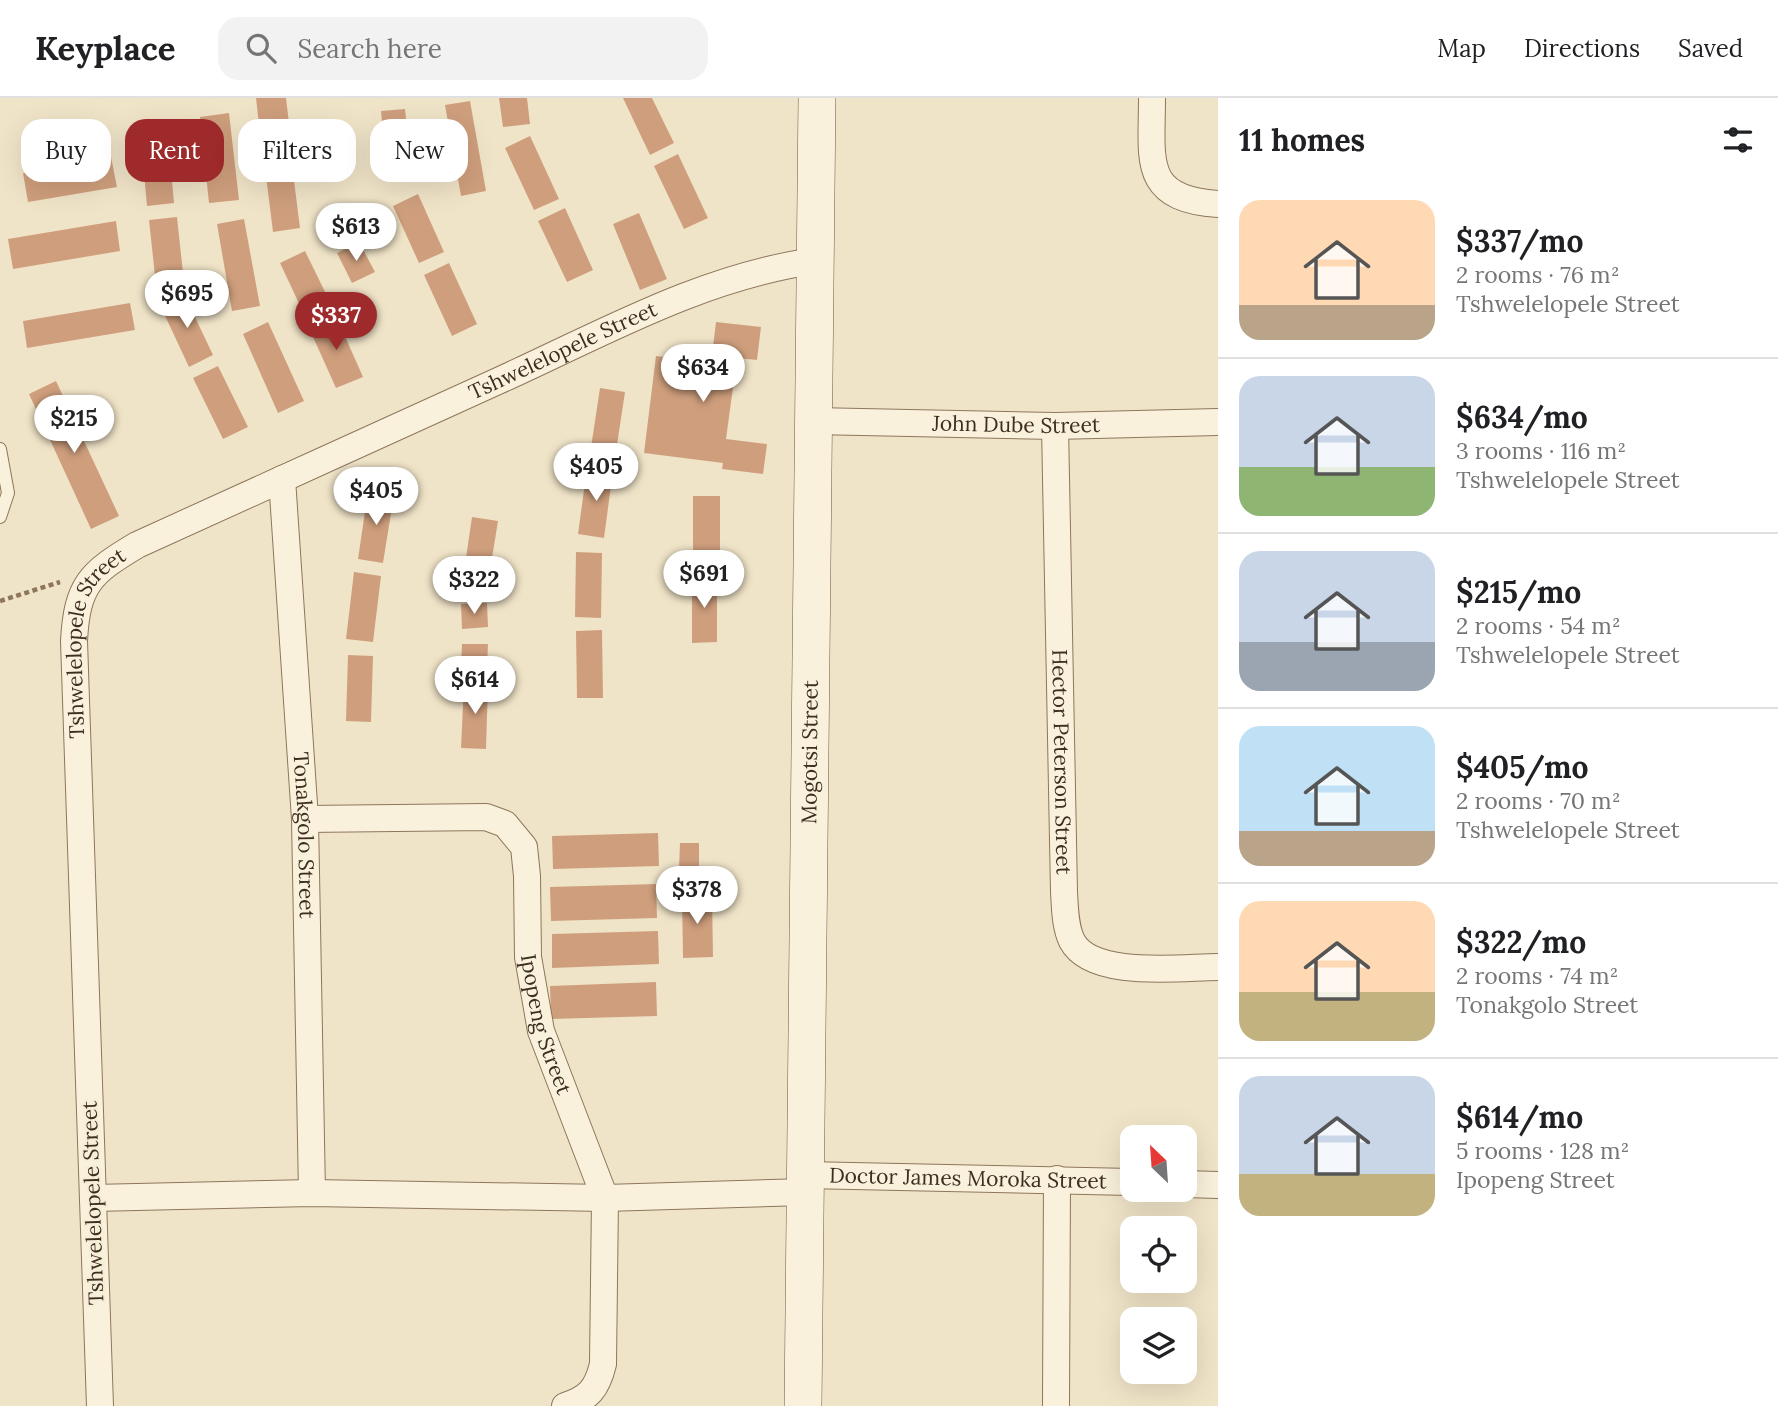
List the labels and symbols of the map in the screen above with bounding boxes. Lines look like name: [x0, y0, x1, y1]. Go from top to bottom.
pin: $613: [315, 204, 397, 263]
pin: $695: [146, 271, 228, 330]
pin: $337: [295, 292, 377, 352]
street label: Tshwelelopele Street: [464, 295, 662, 406]
pin: $634: [662, 344, 744, 404]
pin: $215: [33, 396, 115, 455]
street label: John Dube Street: [931, 409, 1101, 439]
pin: $405: [555, 444, 637, 503]
pin: $405: [335, 468, 417, 527]
street label: Tshwelelopele Street: [60, 541, 131, 739]
pin: $691: [663, 550, 745, 610]
pin: $322: [433, 556, 515, 616]
street label: Hector Peterson Street: [1046, 649, 1078, 876]
pin: $614: [434, 656, 516, 716]
street label: Mogotsi Street: [795, 679, 824, 824]
street label: Tonakgolo Street: [288, 751, 321, 920]
pin: $378: [656, 866, 738, 926]
street label: Ipopeng Street: [515, 952, 578, 1099]
street label: Tshwelelopele Street: [75, 1100, 110, 1306]
north arrow: [1120, 1125, 1197, 1202]
street label: Doctor James Moroka Street: [829, 1162, 1108, 1194]

